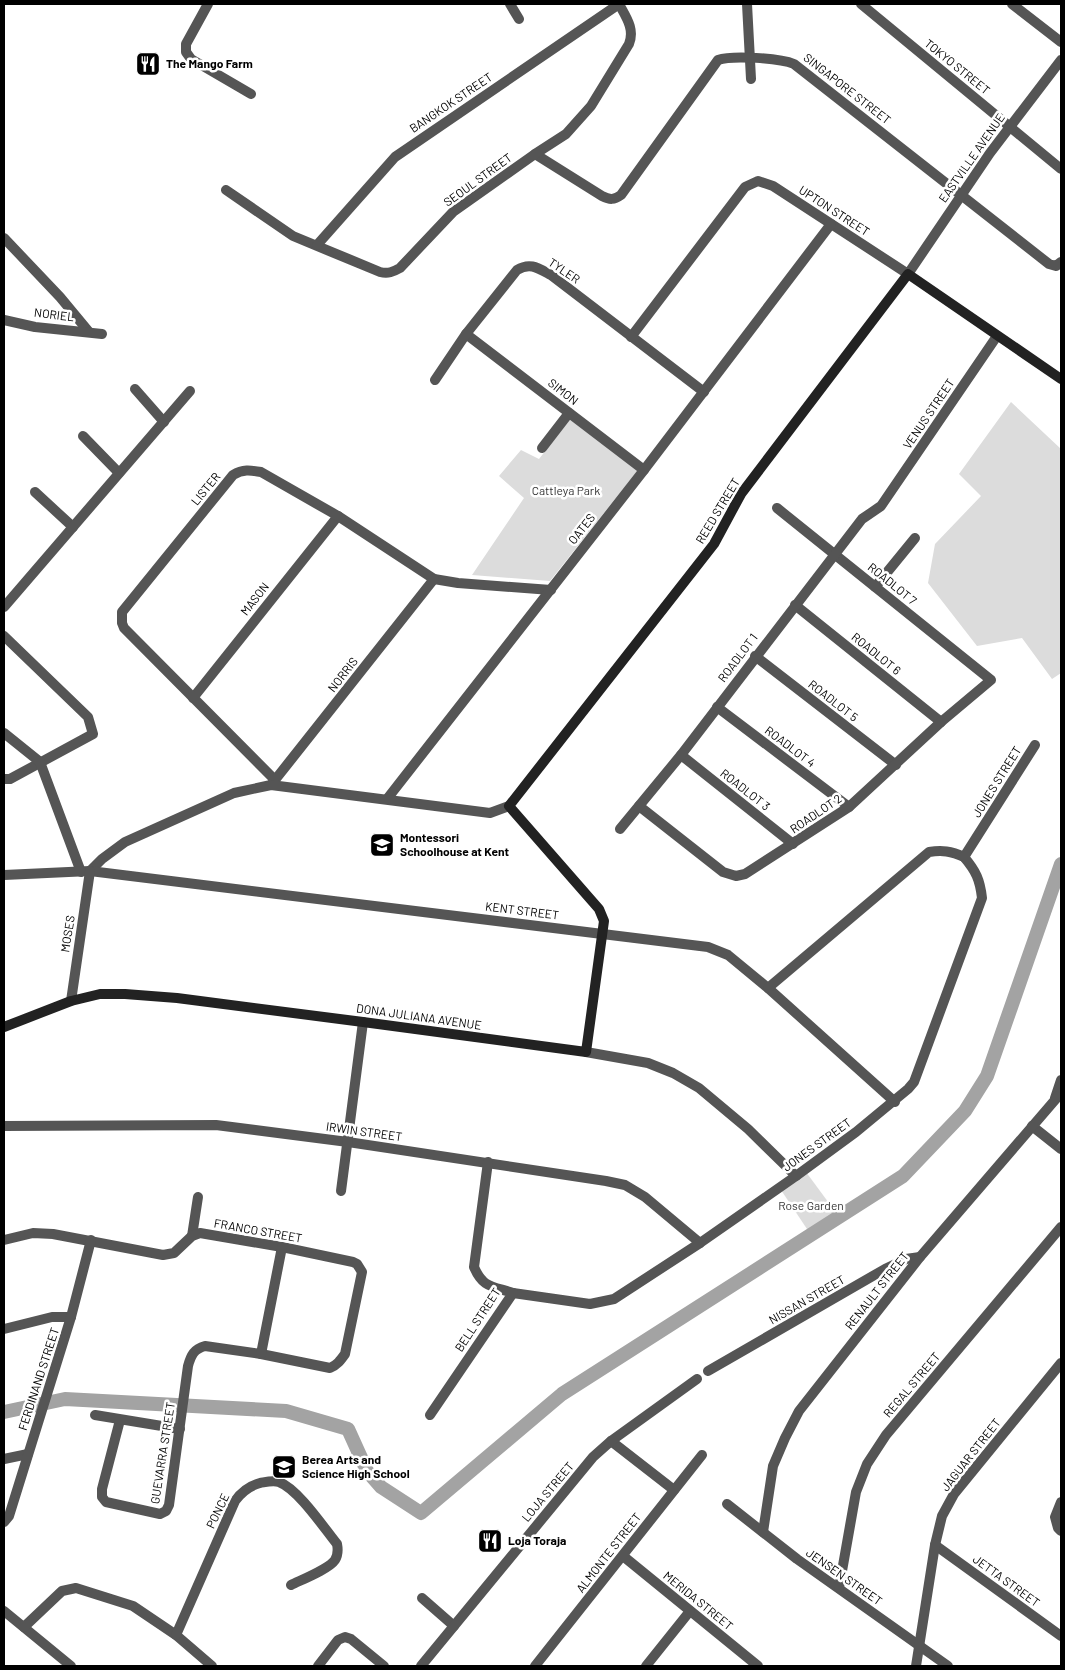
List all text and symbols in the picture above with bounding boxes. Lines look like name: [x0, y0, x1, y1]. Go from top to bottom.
street label: TOKYO STREET: [922, 36, 993, 97]
street label: SINGAPORE STREET: [801, 50, 894, 127]
restaurant icon: The Mango Farm: [135, 51, 161, 77]
place label: The Mango Farm: [166, 56, 253, 70]
street label: BANGKOK STREET: [406, 69, 495, 135]
street label: EASTVILLE AVENUE: [935, 110, 1007, 205]
street label: SEOUL STREET: [441, 150, 514, 209]
street label: UPTON STREET: [797, 182, 873, 238]
street label: TYLER: [546, 255, 583, 286]
street label: NORIEL: [33, 305, 75, 323]
street label: SIMON: [546, 375, 581, 407]
street label: VENUS STREET: [900, 376, 957, 451]
street label: LISTER: [188, 469, 223, 508]
street label: REED STREET: [692, 475, 742, 546]
park label: Cattleya Park: [532, 483, 600, 497]
street label: OATES: [565, 510, 598, 547]
street label: ROADLOT 7: [865, 559, 920, 607]
street label: MASON: [237, 579, 271, 618]
street label: ROADLOT 6: [849, 629, 904, 677]
street label: ROADLOT 1: [714, 630, 760, 684]
street label: NORRIS: [324, 654, 360, 695]
street label: ROADLOT 5: [806, 677, 861, 724]
street label: ROADLOT 4: [763, 723, 819, 770]
street label: JONES STREET: [969, 743, 1024, 820]
street label: ROADLOT 3: [718, 766, 773, 813]
street label: ROADLOT 2: [787, 791, 844, 836]
place label: Montessori Schoolhouse at Kent: [400, 830, 510, 858]
school or university icon: Montessori Schoolhouse at Kent: [369, 832, 395, 858]
street label: KENT STREET: [484, 899, 560, 921]
street label: MOSES: [57, 914, 77, 953]
street label: DONA JULIANA AVENUE: [356, 1000, 483, 1032]
street label: JONES STREET: [779, 1115, 853, 1174]
street label: IRWIN STREET: [325, 1119, 403, 1143]
park label: Rose Garden: [778, 1198, 844, 1212]
street label: FRANCO STREET: [213, 1215, 304, 1245]
street label: RENAULT STREET: [841, 1249, 911, 1332]
street label: NISSAN STREET: [766, 1272, 847, 1327]
street label: BELL STREET: [451, 1285, 503, 1354]
street label: FERDINAND STREET: [15, 1325, 61, 1432]
street label: REGAL STREET: [880, 1349, 943, 1420]
street label: GUEVARRA STREET: [147, 1401, 177, 1505]
street label: JAGUAR STREET: [938, 1415, 1003, 1493]
place label: Berea Arts and Science High School: [302, 1452, 410, 1480]
school or university icon: Berea Arts and Science High School: [271, 1454, 297, 1480]
street label: LOJA STREET: [518, 1459, 576, 1524]
street label: PONCE: [203, 1491, 232, 1530]
street label: ALMONTE STREET: [573, 1510, 644, 1595]
restaurant icon: Loja Toraja: [477, 1528, 503, 1554]
place label: Loja Toraja: [508, 1533, 566, 1547]
street label: JENSEN STREET: [804, 1545, 885, 1608]
street label: JETTA STREET: [970, 1551, 1043, 1609]
street label: MERIDA STREET: [661, 1568, 736, 1633]

